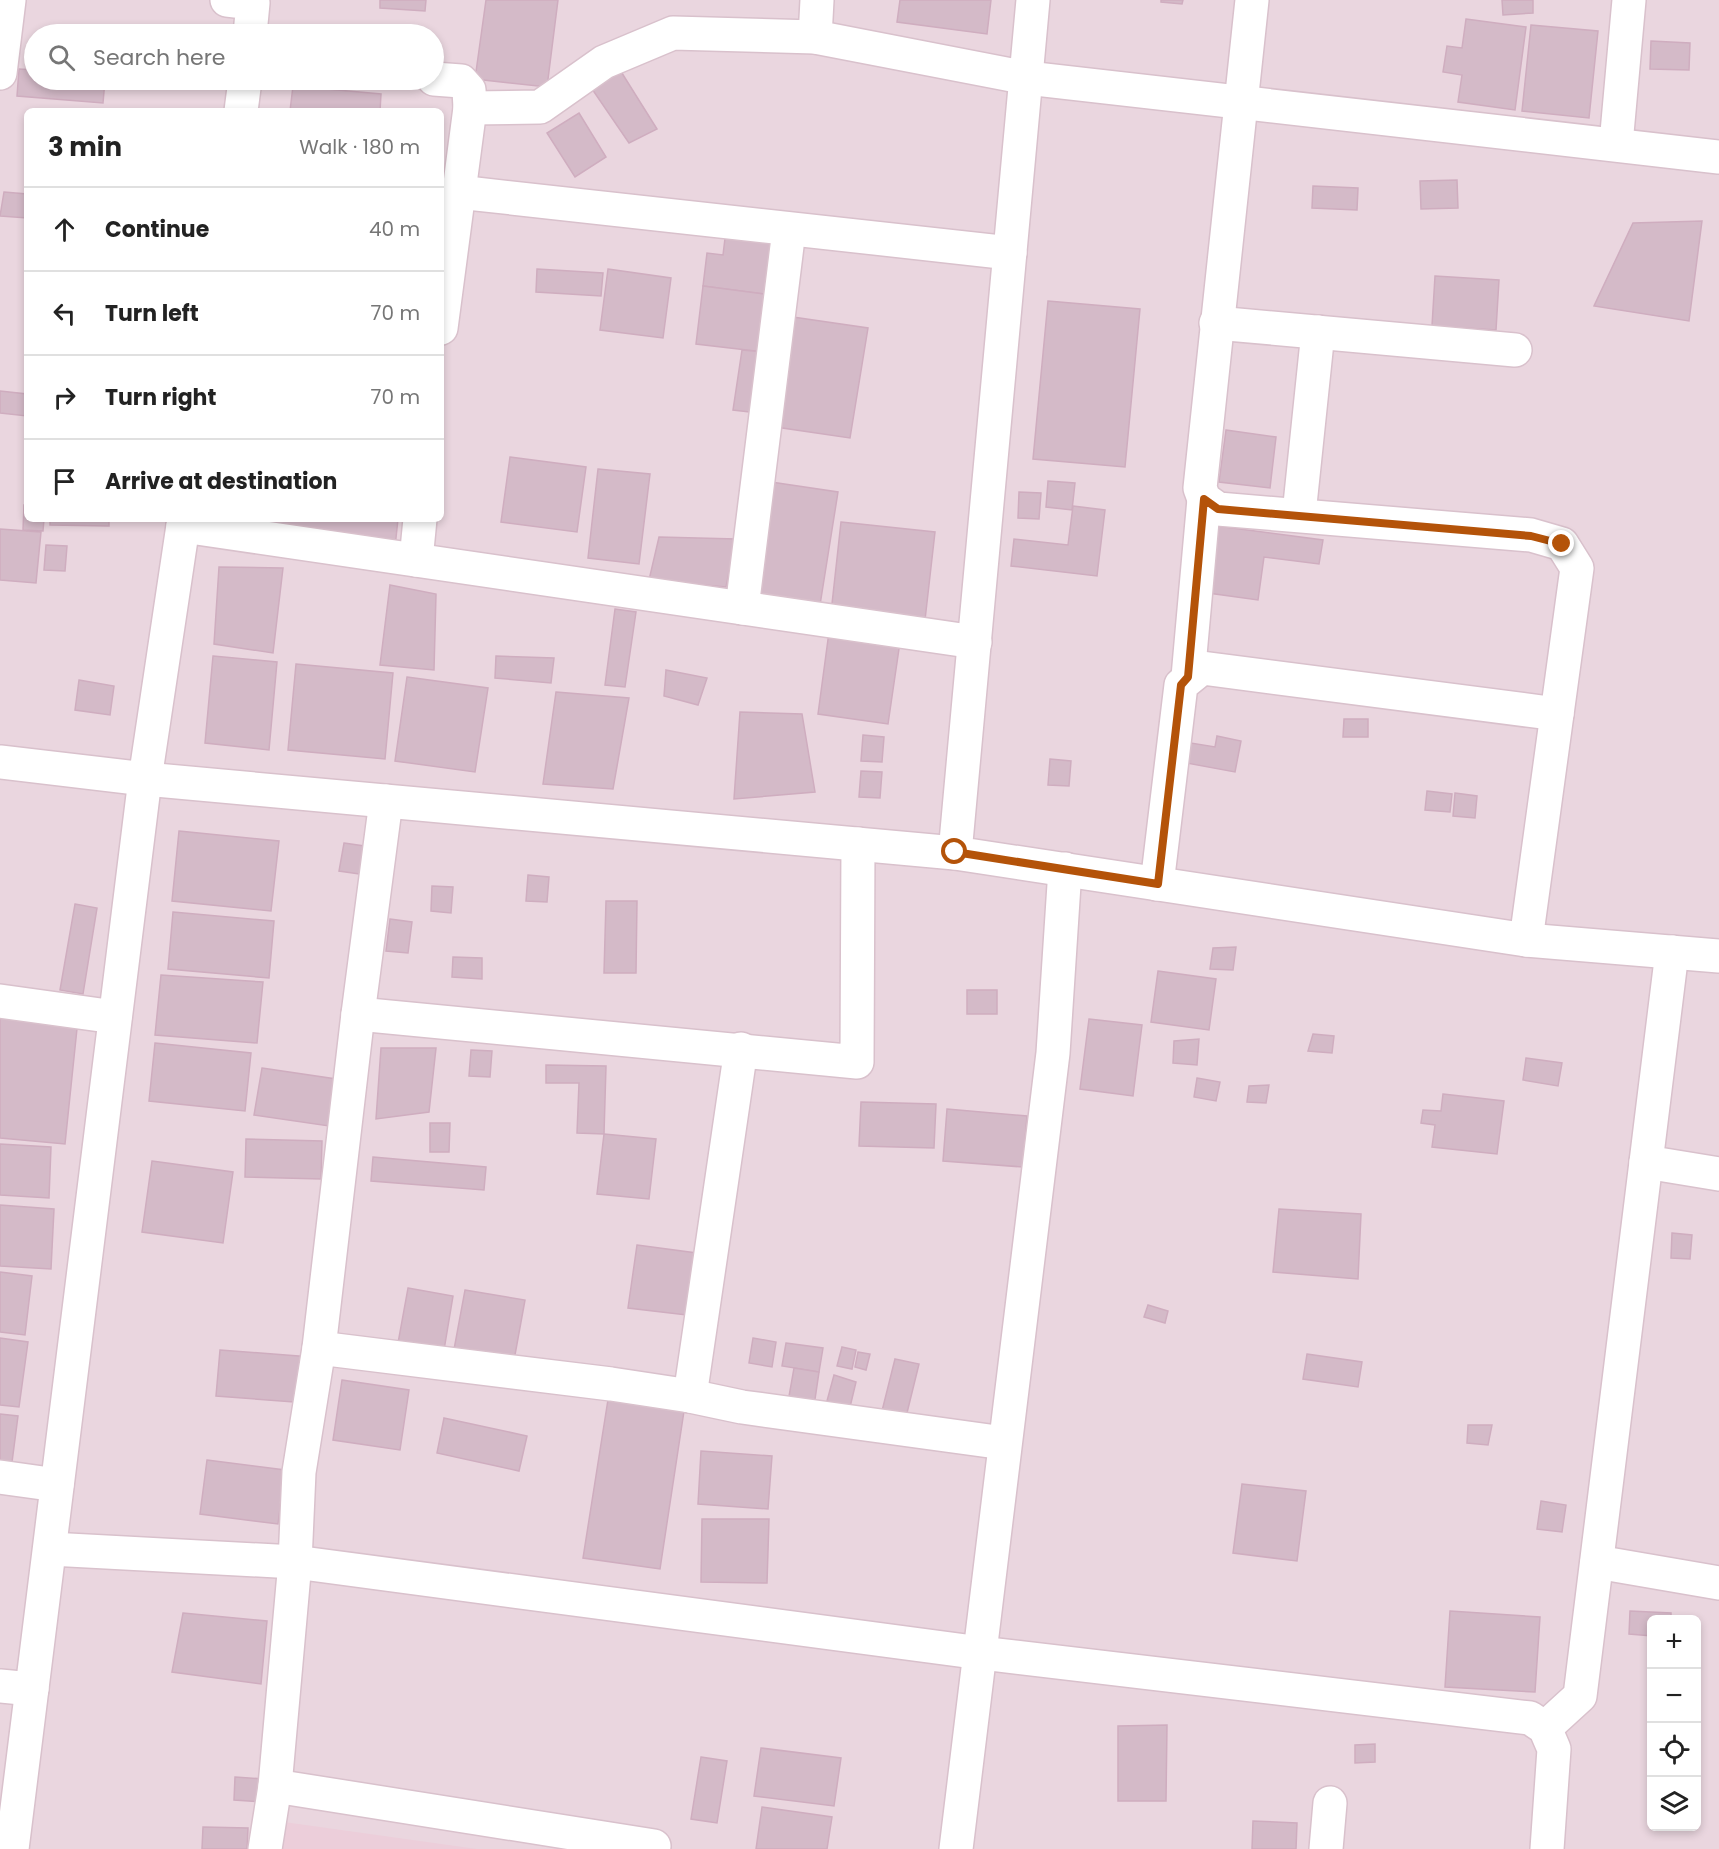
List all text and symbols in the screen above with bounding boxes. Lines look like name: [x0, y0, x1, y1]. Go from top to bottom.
search box: [24, 24, 444, 90]
icon: search: [45, 41, 78, 74]
text: Search here: [93, 42, 226, 73]
text: 3 min: [48, 129, 122, 165]
text: Walk · 180 m: [299, 133, 420, 161]
icon: ahead: [48, 213, 81, 246]
text: Continue: [105, 214, 209, 245]
text: 40 m: [369, 215, 420, 243]
icon: left: [48, 297, 81, 330]
text: Turn left: [105, 298, 199, 329]
text: 70 m: [371, 299, 420, 327]
icon: right: [48, 381, 81, 414]
text: Turn right: [105, 382, 216, 413]
text: 70 m: [371, 383, 420, 411]
icon: arrive: [48, 465, 81, 498]
text: Arrive at destination: [105, 466, 337, 497]
route end: [1548, 530, 1574, 556]
route start: [941, 838, 967, 864]
map controls: [1647, 1615, 1701, 1831]
button: +: [1647, 1615, 1701, 1669]
button: −: [1647, 1669, 1701, 1723]
button: locate: [1647, 1723, 1701, 1777]
button: layers: [1647, 1777, 1701, 1831]

